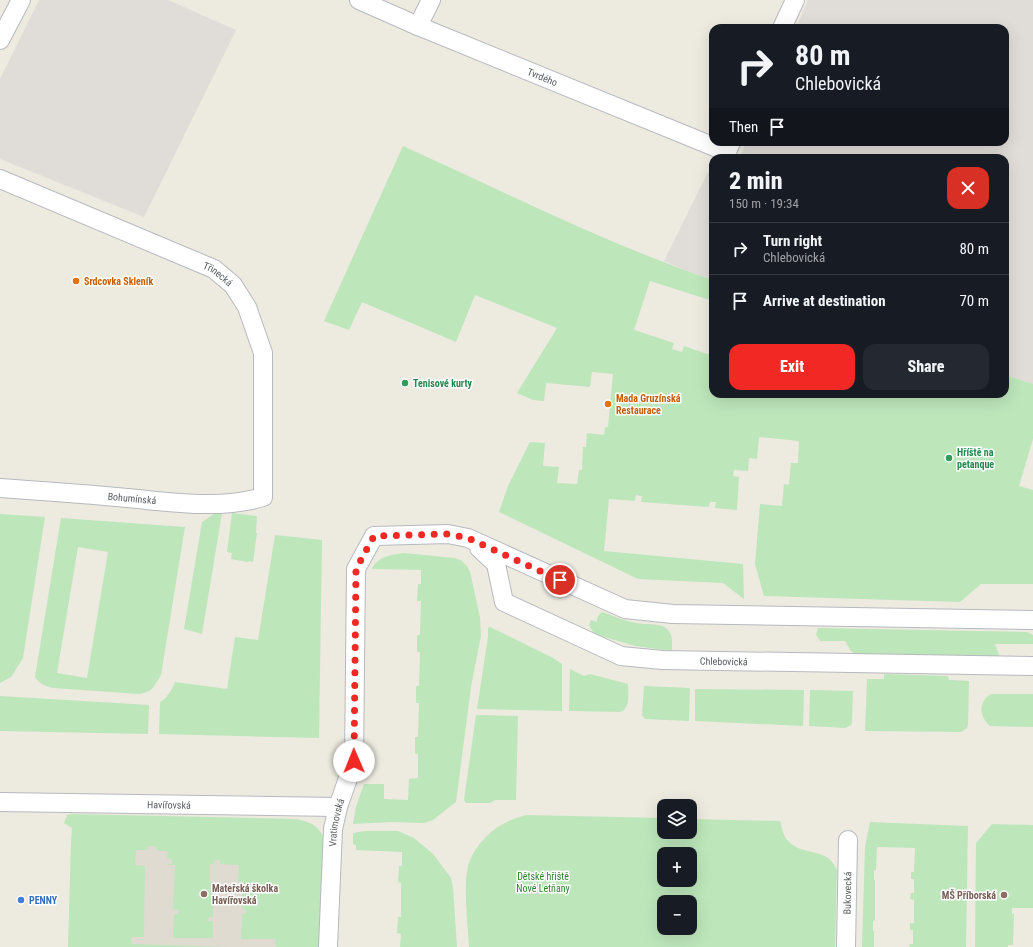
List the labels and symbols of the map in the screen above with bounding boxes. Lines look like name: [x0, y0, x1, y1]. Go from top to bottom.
street label: Tvrdého: [526, 66, 559, 88]
street label: Třinecká: [201, 260, 235, 288]
marker: Srdcovka Skleník: [71, 276, 81, 286]
place label: Srdcovka Skleník: [84, 276, 153, 287]
marker: Tenisové kurty: [400, 378, 410, 388]
place label: Tenisové kurty: [413, 378, 472, 389]
place label: Mada Gruzínská Restaurace: [616, 393, 681, 416]
marker: Mada Gruzínská Restaurace: [603, 399, 613, 409]
place label: Hříště na petanque: [957, 447, 994, 470]
marker: Hříště na petanque: [944, 453, 954, 463]
street label: Bohumínská: [107, 491, 157, 506]
pin: [543, 563, 577, 597]
street label: Chlebovická: [700, 656, 748, 667]
position arrow: [333, 740, 375, 782]
street label: Vratimovská: [327, 797, 347, 847]
street label: Havířovská: [147, 799, 191, 811]
park label: Dětské hřiště Nové Letňany: [516, 871, 570, 894]
street label: Bukovecká: [842, 871, 853, 914]
place label: Mateřská školka Havířovská: [212, 883, 278, 906]
marker: Mateřská školka Havířovská: [199, 889, 209, 899]
place label: MŠ Příborská: [942, 889, 996, 901]
marker: MŠ Příborská: [999, 890, 1009, 900]
marker: PENNY: [16, 895, 26, 905]
place label: PENNY: [29, 895, 58, 906]

